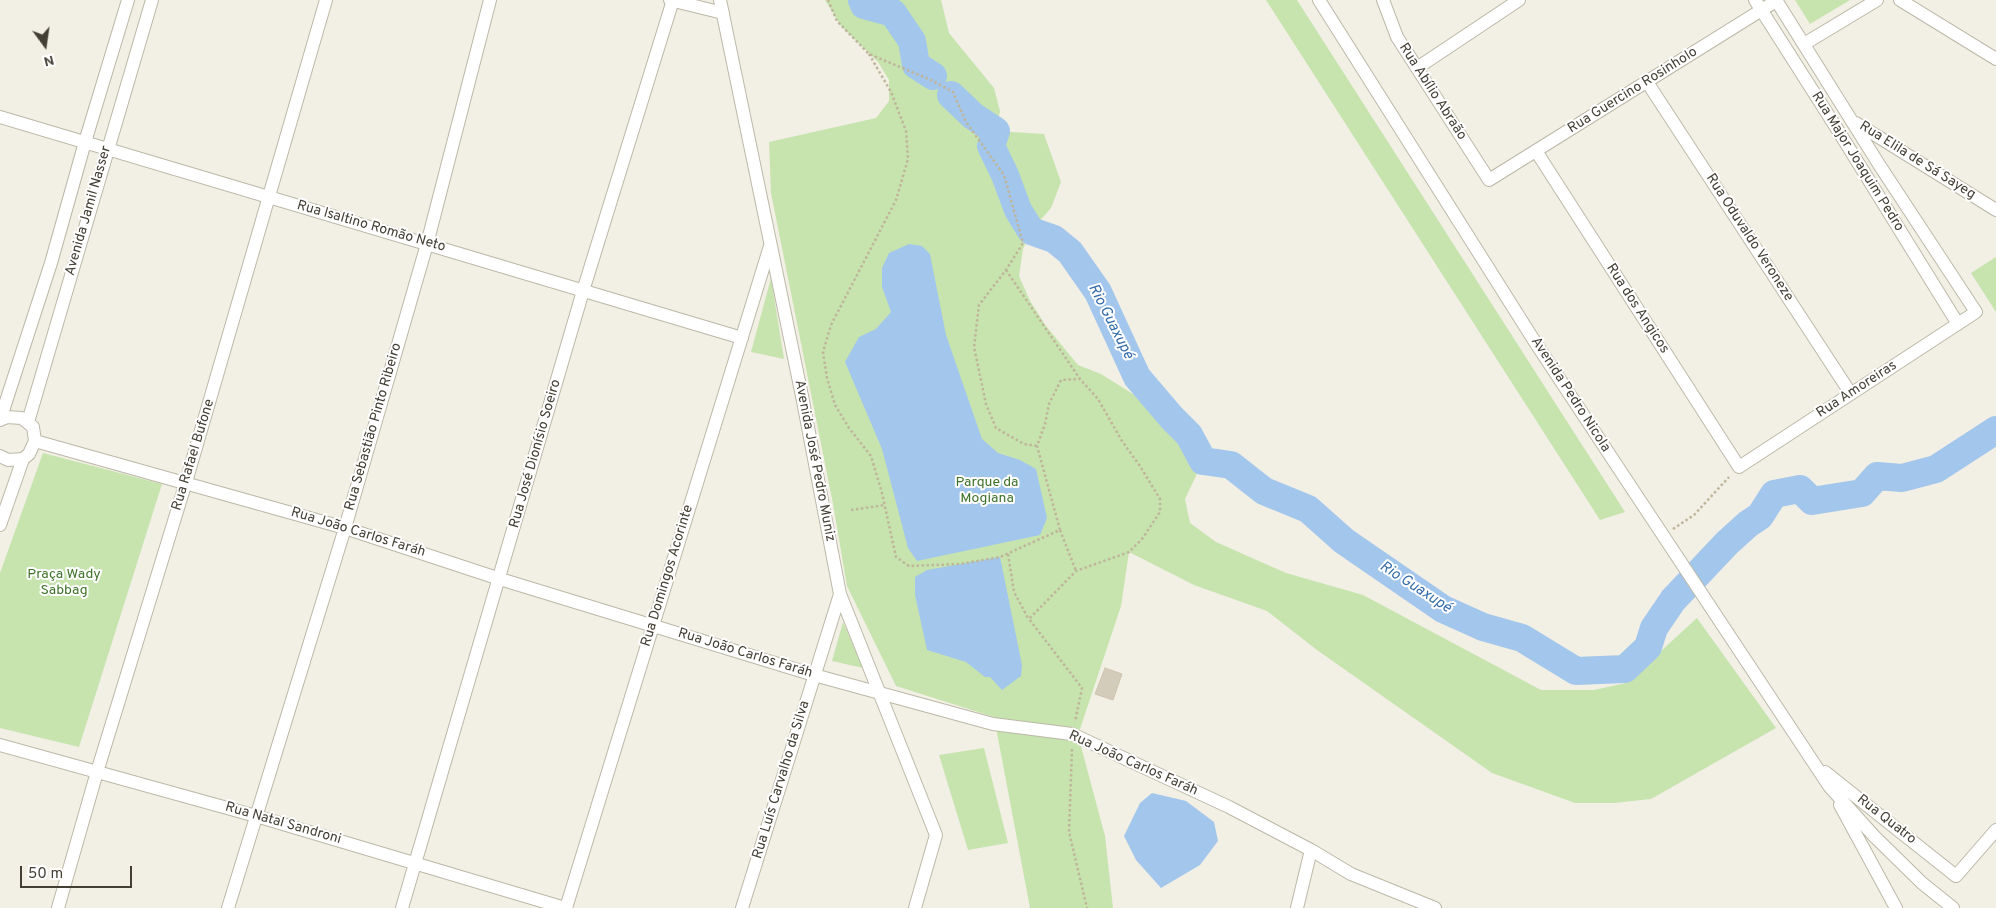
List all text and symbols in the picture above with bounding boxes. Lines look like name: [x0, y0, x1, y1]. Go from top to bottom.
north arrow: [20, 20, 70, 70]
street label: Rua Abílio Abraão: [1394, 40, 1470, 144]
street label: Rua Guercino Rosinholo: [1565, 44, 1701, 138]
text: N: [42, 51, 56, 70]
street label: Rua Major Joaquim Pedro: [1807, 89, 1907, 235]
street label: Rua Elila de Sá Sayeg: [1856, 118, 1978, 204]
street label: Avenida Jamil Nasser: [62, 144, 116, 278]
street label: Rua Oduvaldo Veroneze: [1701, 171, 1797, 305]
street label: Rua Isaltino Romão Neto: [295, 198, 447, 256]
street label: Rua dos Angicos: [1602, 261, 1672, 357]
water label: Rio Guaxupé: [1083, 281, 1137, 363]
street label: Avenida Pedro Nicola: [1527, 334, 1613, 456]
street label: Rua Sebastião Pinto Ribeiro: [342, 341, 406, 513]
street label: Rua Amoreiras: [1814, 358, 1900, 422]
street label: Rua José Dionísio Soeiro: [507, 378, 565, 530]
street label: Avenida José Pedro Muniz: [790, 379, 838, 543]
street label: Rua Rafael Bufone: [169, 397, 219, 513]
park label: Parque da Mogiana: [956, 475, 1018, 508]
street label: Rua Domingos Acorinte: [638, 503, 698, 649]
street label: Rua João Carlos Faráh: [289, 505, 427, 561]
water label: Rio Guaxupé: [1376, 558, 1454, 618]
park label: Praça Wady Sabbag: [27, 567, 101, 600]
street label: Rua João Carlos Faráh: [676, 626, 814, 682]
street label: Rua Luís Carvalho da Silva: [750, 699, 814, 861]
street label: Rua João Carlos Faráh: [1066, 728, 1200, 800]
street label: Rua Quatro: [1853, 792, 1919, 848]
street label: Rua Natal Sandroni: [223, 799, 343, 849]
scale bar: [22, 856, 135, 888]
text: 50 m: [28, 865, 63, 884]

